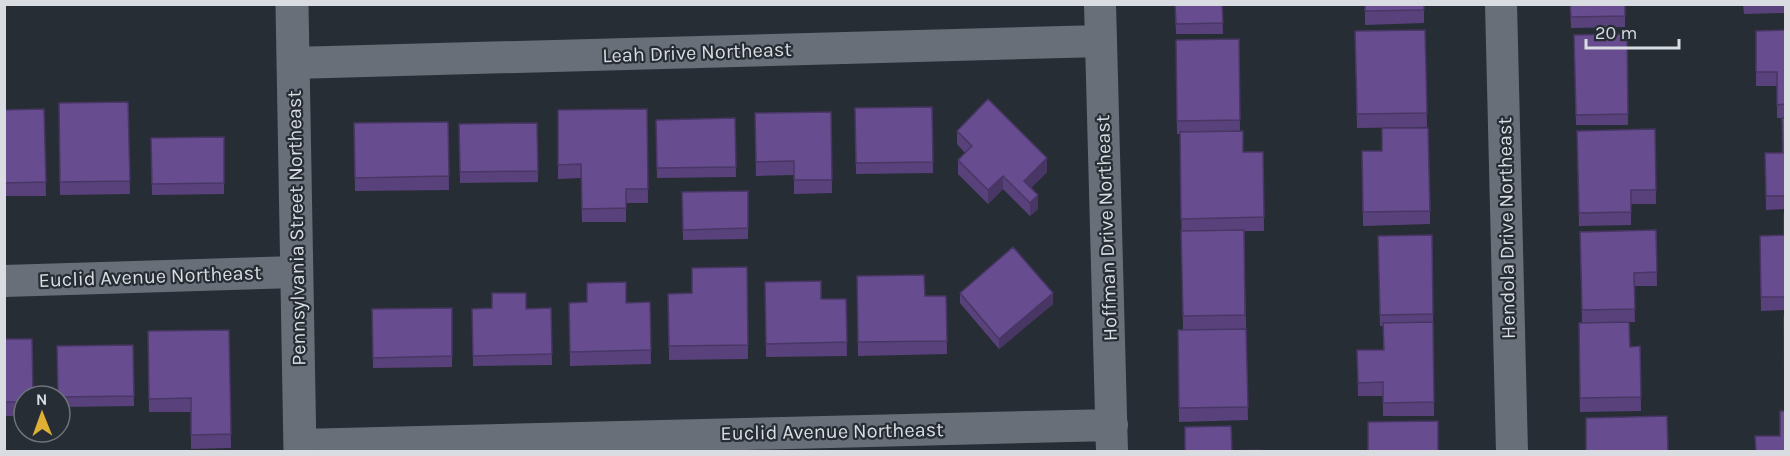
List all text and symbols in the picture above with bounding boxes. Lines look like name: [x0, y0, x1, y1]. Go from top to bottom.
scale bar: [1586, 12, 1679, 50]
text: 20 m: [1595, 22, 1637, 44]
street label: Leah Drive Northeast: [602, 38, 793, 67]
street label: Pennsylvania Street Northeast: [283, 89, 310, 366]
street label: Hoffman Drive Northeast: [1091, 114, 1122, 342]
street label: Hendola Drive Northeast: [1493, 116, 1520, 339]
street label: Euclid Avenue Northeast: [38, 261, 262, 292]
north arrow: [12, 384, 72, 444]
text: N: [36, 390, 48, 409]
street label: Euclid Avenue Northeast: [720, 418, 944, 445]

